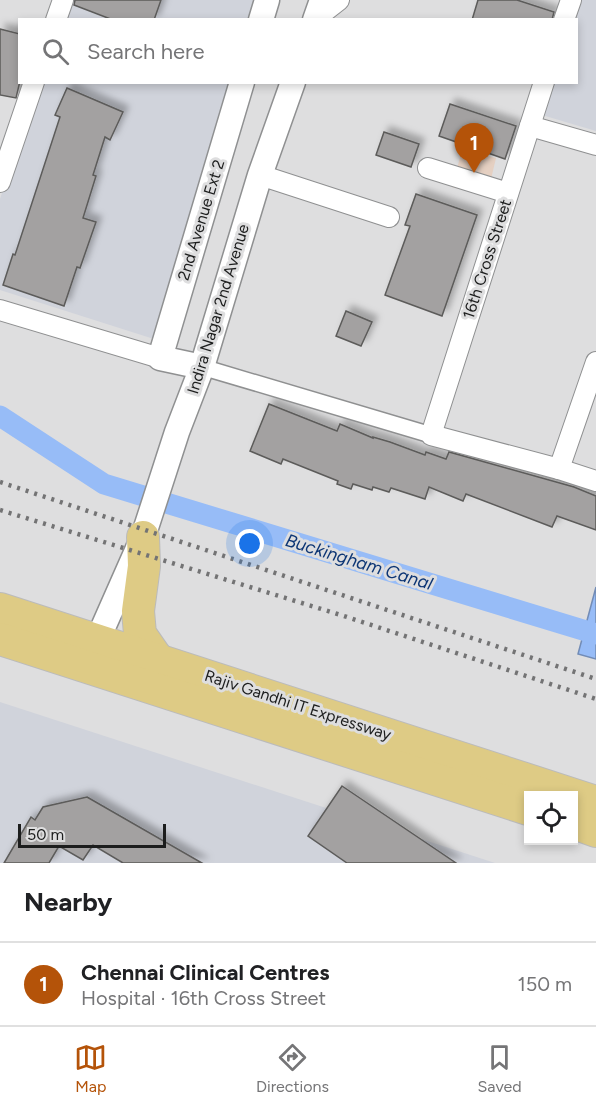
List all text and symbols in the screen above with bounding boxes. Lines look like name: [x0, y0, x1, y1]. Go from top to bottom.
search box: [18, 18, 578, 84]
icon: search: [39, 35, 72, 68]
text: Search here: [87, 38, 205, 65]
pin: 1: [454, 124, 494, 173]
street label: 2nd Avenue Ext 2: [174, 157, 228, 283]
street label: 16th Cross Street: [459, 197, 515, 321]
street label: Indira Nagar 2nd Avenue: [183, 222, 253, 396]
your location: [235, 529, 264, 558]
water label: Buckingham Canal: [283, 529, 436, 595]
street label: Rajiv Gandhi IT Expressway: [202, 666, 394, 744]
map controls: [524, 791, 578, 845]
button: locate: [524, 791, 578, 845]
scale bar: [18, 821, 166, 848]
text: 50 m: [27, 825, 64, 844]
text: Nearby: [24, 886, 112, 918]
text: Chennai Clinical Centres: [81, 959, 329, 986]
text: 1: [39, 972, 48, 996]
text: 150 m: [517, 972, 572, 996]
text: Hospital · 16th Cross Street: [81, 986, 326, 1010]
tab: Map: [74, 1041, 107, 1096]
tab: Directions: [256, 1041, 329, 1096]
tab: Saved: [478, 1041, 522, 1096]

